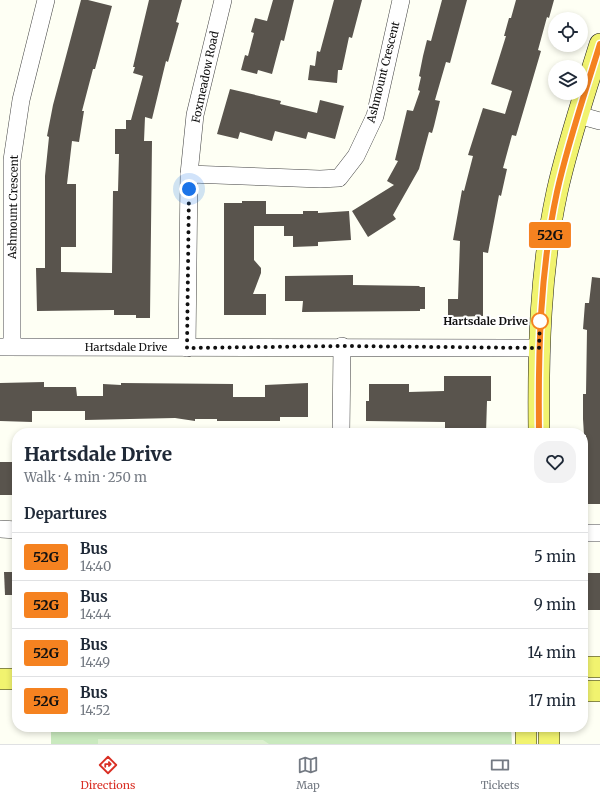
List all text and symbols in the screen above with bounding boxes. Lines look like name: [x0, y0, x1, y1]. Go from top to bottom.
map controls: [548, 12, 588, 100]
button: locate: [548, 12, 588, 52]
street label: Ashmount Crescent: [363, 19, 403, 125]
street label: Foxmeadow Road: [188, 29, 222, 124]
button: layers: [548, 60, 588, 100]
street label: Ashmount Crescent: [5, 154, 21, 260]
your location: [179, 179, 199, 199]
line badge: 52G: [527, 222, 573, 248]
text: 52G: [537, 226, 563, 244]
marker: Hartsdale Drive: [531, 312, 549, 330]
place label: Hartsdale Drive: [443, 314, 528, 328]
street label: Hartsdale Drive: [85, 340, 167, 354]
button: heart: [534, 441, 576, 483]
text: Hartsdale Drive: [24, 442, 172, 466]
text: Walk · 4 min · 250 m: [24, 469, 147, 486]
text: Departures: [24, 504, 107, 523]
text: Bus: [80, 539, 108, 558]
text: 5 min: [534, 547, 576, 566]
text: 52G: [33, 548, 59, 566]
text: 14:40: [80, 558, 111, 575]
text: Bus: [80, 587, 108, 606]
text: 9 min: [534, 595, 576, 614]
text: 52G: [33, 596, 59, 614]
text: 14:44: [80, 606, 111, 623]
text: Bus: [80, 635, 108, 654]
text: 14 min: [528, 643, 576, 662]
text: 52G: [33, 644, 59, 662]
text: 14:49: [80, 654, 110, 671]
text: Bus: [80, 683, 108, 702]
text: 17 min: [528, 691, 576, 710]
text: 52G: [33, 692, 59, 710]
text: 14:52: [80, 702, 110, 719]
tab: Directions: [80, 754, 135, 792]
tab: Map: [296, 754, 320, 792]
tab: Tickets: [481, 754, 520, 792]

